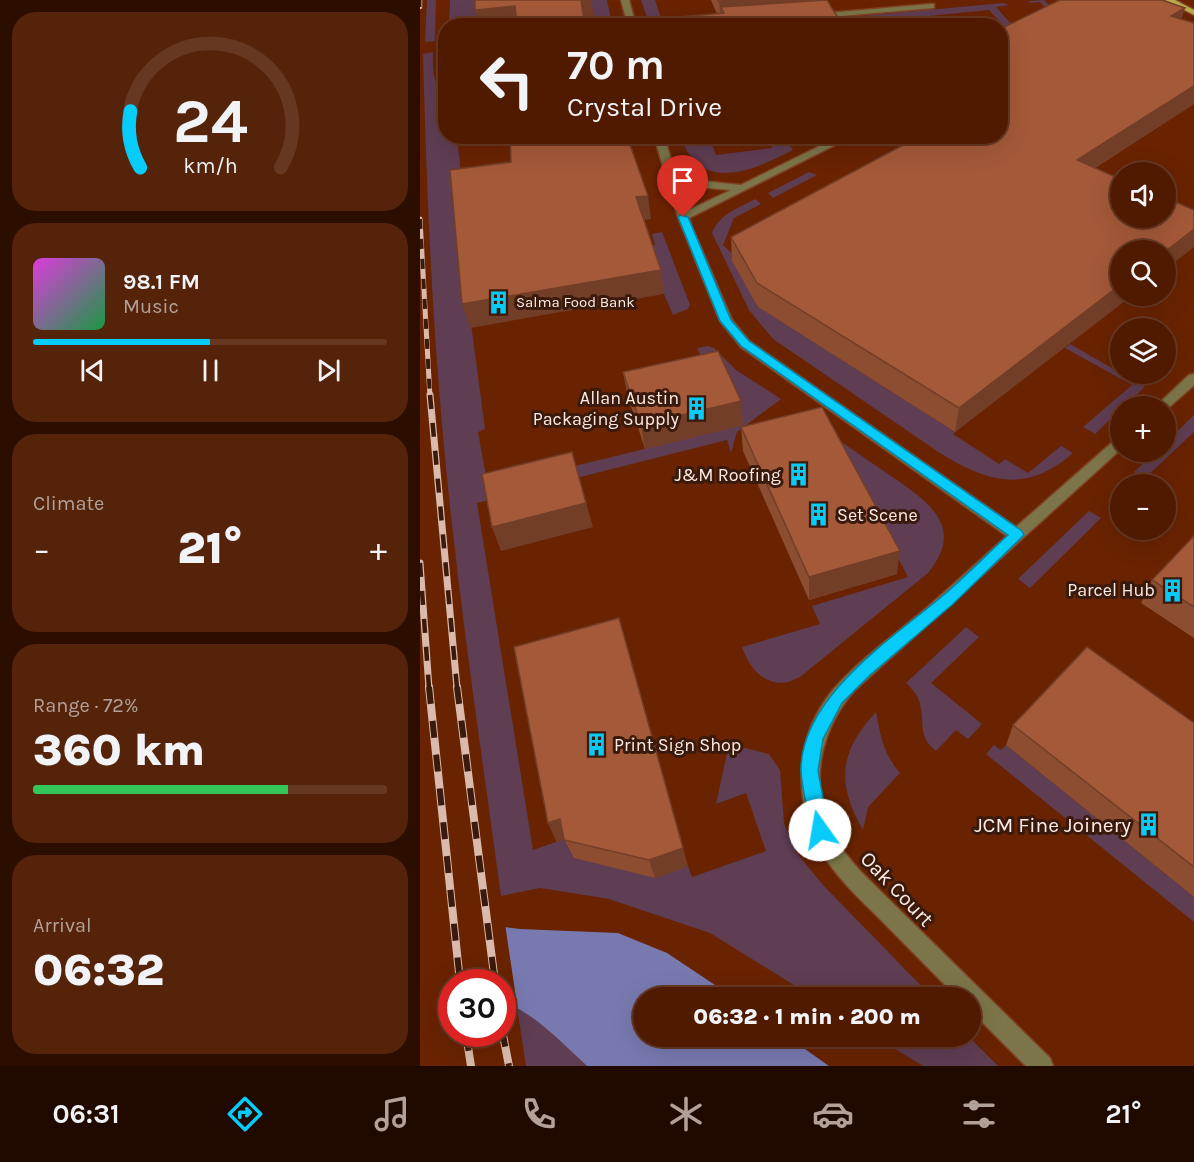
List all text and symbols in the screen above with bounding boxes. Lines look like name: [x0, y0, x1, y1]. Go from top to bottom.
text: 70 m: [567, 40, 665, 90]
icon: left: [468, 42, 546, 120]
text: 24: [173, 86, 247, 159]
text: Crystal Drive: [567, 91, 722, 123]
text: km/h: [183, 154, 237, 179]
pin: [657, 155, 708, 217]
map controls: [1110, 162, 1176, 540]
button: sound: [1110, 162, 1176, 228]
icon: arrive: [666, 164, 699, 197]
button: search: [1110, 240, 1176, 306]
text: 98.1 FM: [123, 269, 200, 295]
building icon: Salma Food Bank: [485, 289, 511, 315]
place label: Salma Food Bank: [516, 293, 635, 311]
text: Music: [123, 295, 179, 318]
button: layers: [1110, 318, 1176, 384]
icon: previous: [76, 354, 109, 387]
icon: pause: [194, 354, 227, 387]
icon: next: [312, 354, 345, 387]
place label: Allan Austin Packaging Supply: [533, 387, 680, 430]
building icon: Allan Austin Packaging Supply: [684, 395, 710, 421]
button: +: [1110, 396, 1176, 462]
building icon: J&M Roofing: [786, 462, 812, 488]
place label: J&M Roofing: [674, 464, 781, 486]
button: −: [1110, 474, 1176, 540]
text: Climate: [33, 492, 104, 515]
building icon: Set Scene: [806, 502, 832, 528]
place label: Set Scene: [837, 504, 918, 526]
text: 21°: [177, 522, 243, 574]
text: −: [33, 530, 50, 568]
text: +: [370, 530, 387, 568]
building icon: Parcel Hub: [1160, 577, 1186, 603]
place label: Parcel Hub: [1067, 579, 1155, 601]
text: Range · 72%: [33, 694, 138, 717]
text: 360 km: [33, 724, 205, 776]
building icon: Print Sign Shop: [583, 732, 609, 758]
place label: Print Sign Shop: [614, 734, 741, 756]
position arrow: [788, 798, 852, 862]
building icon: JCM Fine Joinery: [1136, 812, 1162, 838]
place label: JCM Fine Joinery: [974, 813, 1131, 837]
street label: Oak Court: [856, 847, 939, 931]
text: Arrival: [33, 914, 92, 937]
text: 06:32: [33, 944, 164, 996]
speed limit sign: 30: [438, 969, 516, 1047]
text: 06:32 · 1 min · 200 m: [693, 1004, 921, 1030]
icon: directions: [224, 1093, 266, 1135]
icon: music: [371, 1093, 413, 1135]
icon: phone: [518, 1093, 560, 1135]
icon: climate: [665, 1093, 707, 1135]
icon: car: [812, 1093, 854, 1135]
icon: filters: [958, 1093, 1000, 1135]
text: 06:31: [52, 1098, 120, 1130]
text: 21°: [1105, 1098, 1142, 1130]

